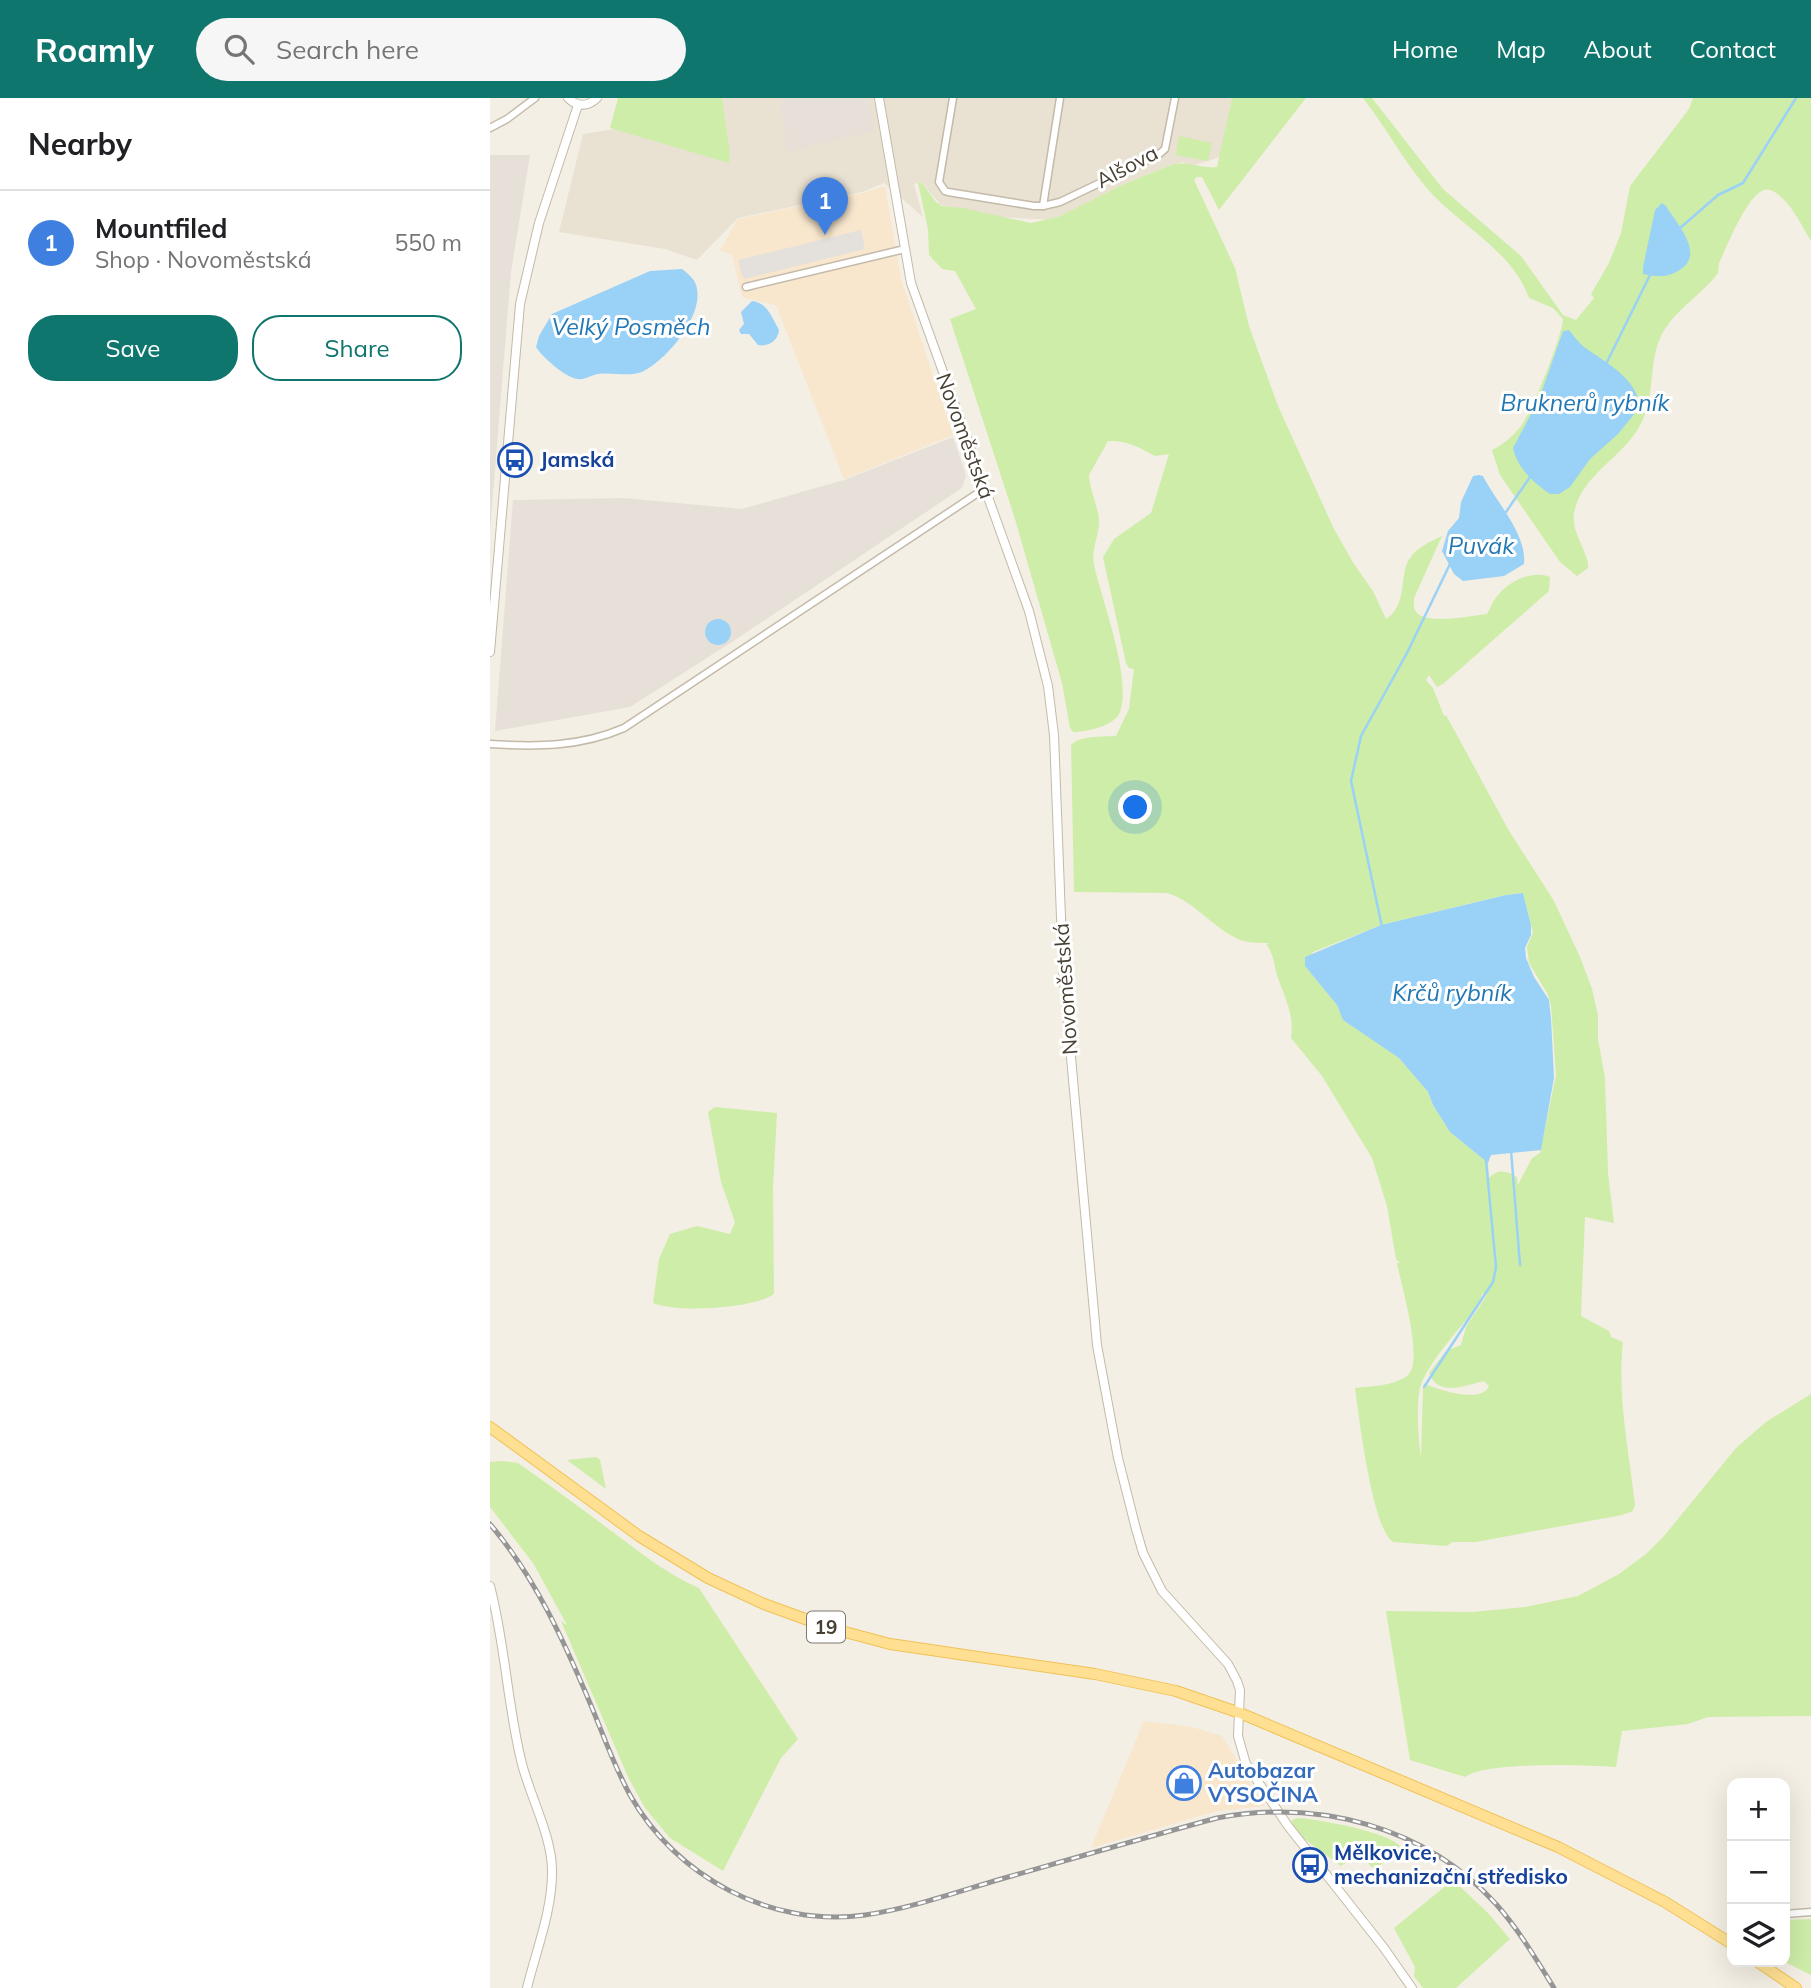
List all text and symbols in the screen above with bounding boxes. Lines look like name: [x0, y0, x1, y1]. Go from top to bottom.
search box: [196, 18, 686, 81]
text: Roamly: [35, 29, 154, 70]
icon: search: [220, 30, 258, 68]
text: Search here: [276, 33, 419, 66]
text: Home: [1392, 34, 1458, 64]
text: Map: [1496, 34, 1546, 64]
text: About: [1584, 34, 1652, 64]
text: Contact: [1690, 34, 1776, 64]
text: Nearby: [28, 125, 132, 163]
street label: Alšova: [1091, 139, 1162, 193]
pin: 1: [802, 177, 848, 235]
text: Mountfiled: [95, 212, 227, 245]
text: 1: [44, 228, 58, 257]
text: 550 m: [394, 228, 462, 257]
text: Shop · Novoměstská: [95, 245, 311, 274]
water label: Velký Posměch: [552, 312, 710, 341]
button: Save: [28, 315, 238, 381]
button: Share: [252, 315, 462, 381]
street label: Novoměstská: [931, 369, 1001, 502]
water label: Bruknerů rybník: [1501, 388, 1671, 417]
bus stop icon: Jamská: [496, 441, 534, 479]
place label: Jamská: [540, 446, 615, 472]
water label: Puvák: [1448, 531, 1515, 560]
your location: [1118, 790, 1152, 824]
street label: Novoměstská: [1047, 922, 1083, 1056]
water label: Krčů rybník: [1392, 978, 1513, 1007]
road number: 19: [807, 1611, 845, 1642]
place label: Autobazar VYSOČINA: [1207, 1757, 1318, 1807]
shop icon: Autobazar VYSOČINA: [1165, 1764, 1203, 1802]
map controls: [1727, 1778, 1790, 1967]
button: +: [1727, 1778, 1790, 1841]
place label: Mělkovice, mechanizační středisko: [1334, 1839, 1568, 1889]
button: −: [1727, 1841, 1790, 1904]
bus stop icon: Mělkovice, mechanizační středisko: [1291, 1846, 1329, 1884]
button: layers: [1727, 1904, 1790, 1967]

